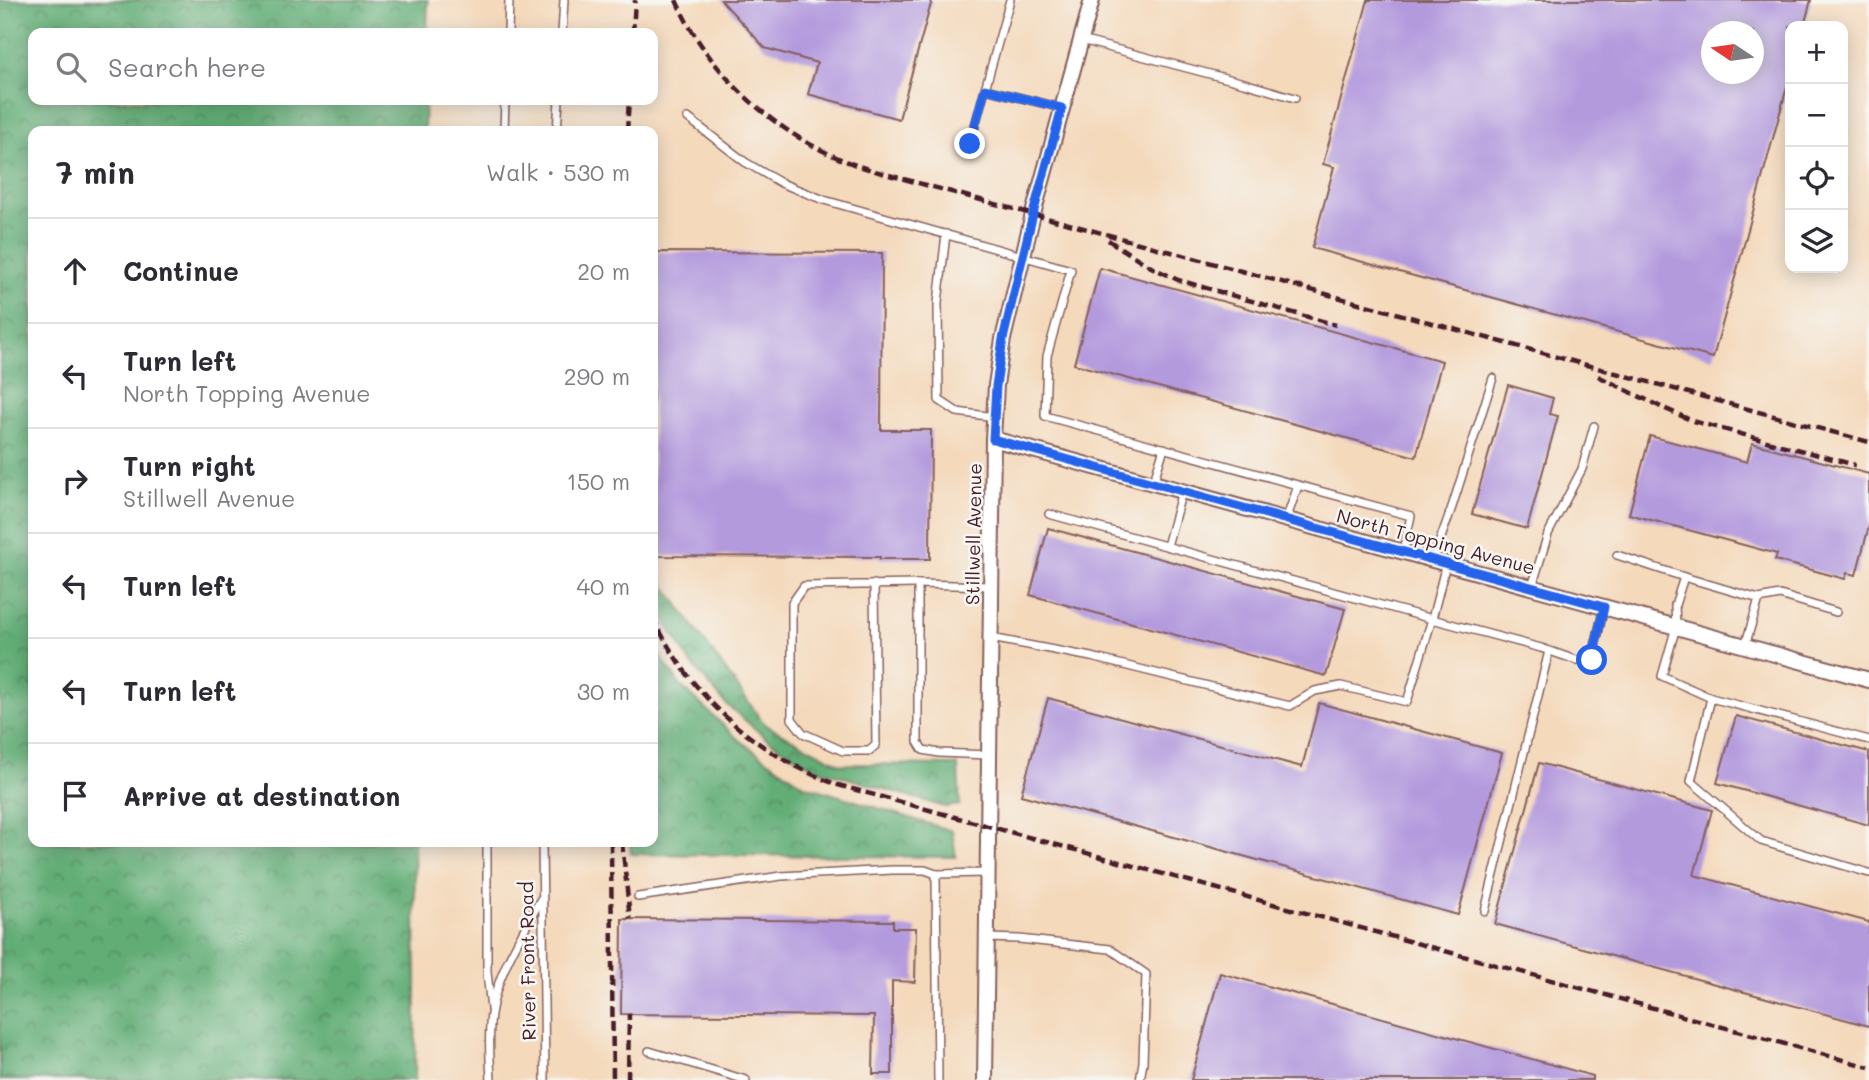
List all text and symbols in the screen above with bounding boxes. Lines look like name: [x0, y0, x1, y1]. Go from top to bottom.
north arrow: [1701, 21, 1764, 84]
map controls: [1785, 21, 1848, 273]
button: +: [1785, 21, 1848, 84]
search box: [28, 28, 658, 105]
icon: search: [52, 48, 90, 86]
text: Search here: [108, 50, 266, 84]
button: −: [1785, 84, 1848, 147]
route end: [954, 128, 985, 159]
button: locate: [1785, 147, 1848, 210]
text: 7 min: [56, 152, 135, 192]
text: Walk · 530 m: [486, 157, 630, 187]
button: layers: [1785, 210, 1848, 273]
icon: ahead: [56, 252, 94, 290]
text: Continue: [123, 254, 239, 288]
text: 20 m: [577, 256, 630, 286]
text: Turn left: [123, 344, 236, 378]
icon: left: [56, 357, 94, 395]
text: 290 m: [564, 361, 630, 391]
text: North Topping Avenue: [123, 378, 371, 408]
text: Turn right: [123, 449, 256, 483]
icon: right: [56, 462, 94, 500]
street label: Stillwell Avenue: [959, 463, 987, 605]
text: 150 m: [566, 466, 630, 496]
text: Stillwell Avenue: [123, 483, 295, 513]
street label: North Topping Avenue: [1334, 502, 1538, 580]
icon: left: [56, 567, 94, 605]
text: Turn left: [123, 569, 236, 603]
text: 40 m: [577, 571, 630, 601]
route start: [1576, 644, 1607, 675]
icon: left: [56, 672, 94, 710]
text: Turn left: [123, 674, 236, 708]
text: 30 m: [577, 676, 630, 706]
icon: arrive: [56, 777, 94, 815]
text: Arrive at destination: [123, 779, 400, 813]
street label: River Front Road: [513, 881, 541, 1041]

